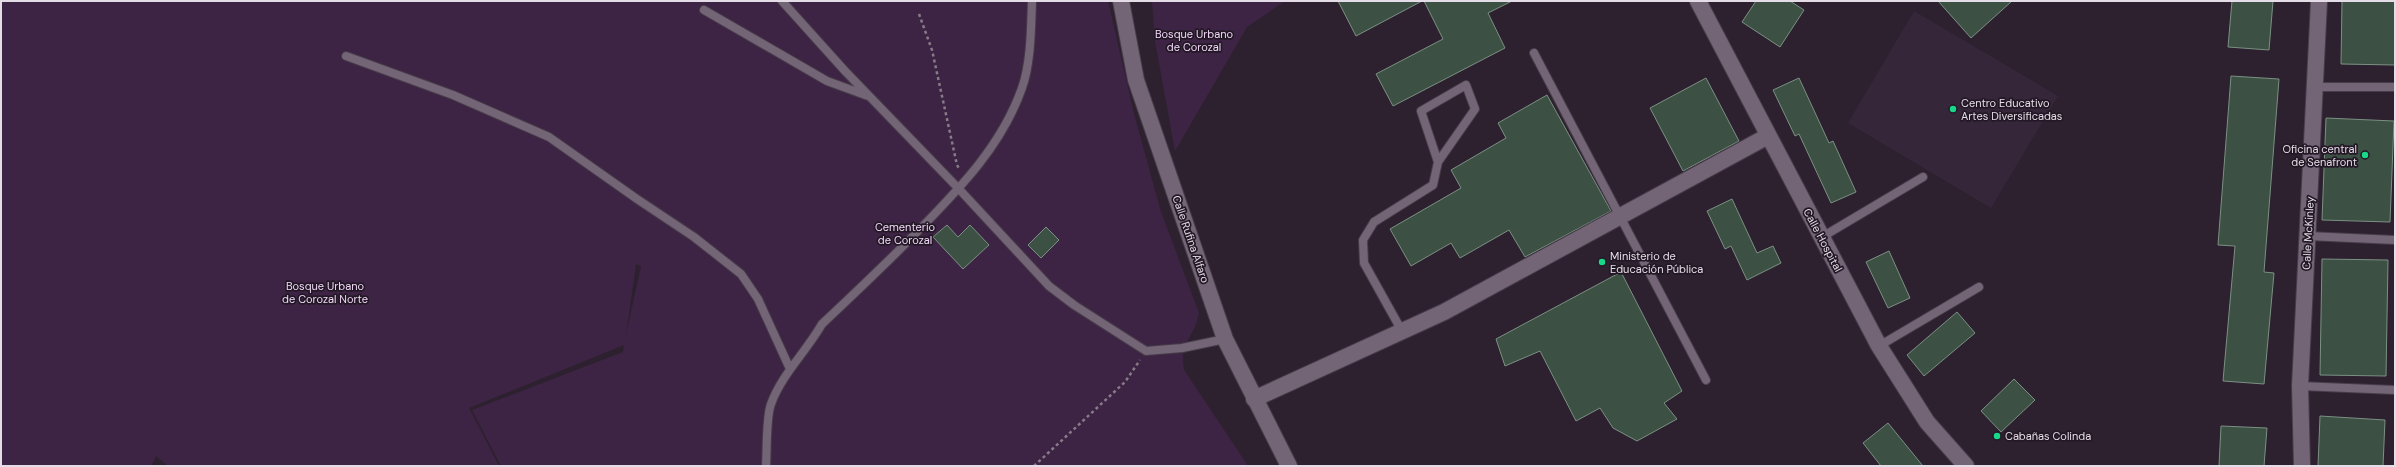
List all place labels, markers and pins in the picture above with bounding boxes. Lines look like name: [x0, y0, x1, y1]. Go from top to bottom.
place label: Centro Educativo Artes Diversificadas: [1961, 96, 2062, 123]
marker: Centro Educativo Artes Diversificadas: [1948, 104, 1958, 114]
place label: Oficina central de Senafront: [2282, 142, 2357, 169]
marker: Oficina central de Senafront: [2360, 150, 2370, 160]
place label: Ministerio de Educación Pública: [1610, 249, 1703, 276]
marker: Ministerio de Educación Pública: [1597, 257, 1607, 267]
place label: Cabañas Colinda: [2005, 429, 2091, 443]
marker: Cabañas Colinda: [1992, 431, 2002, 441]

